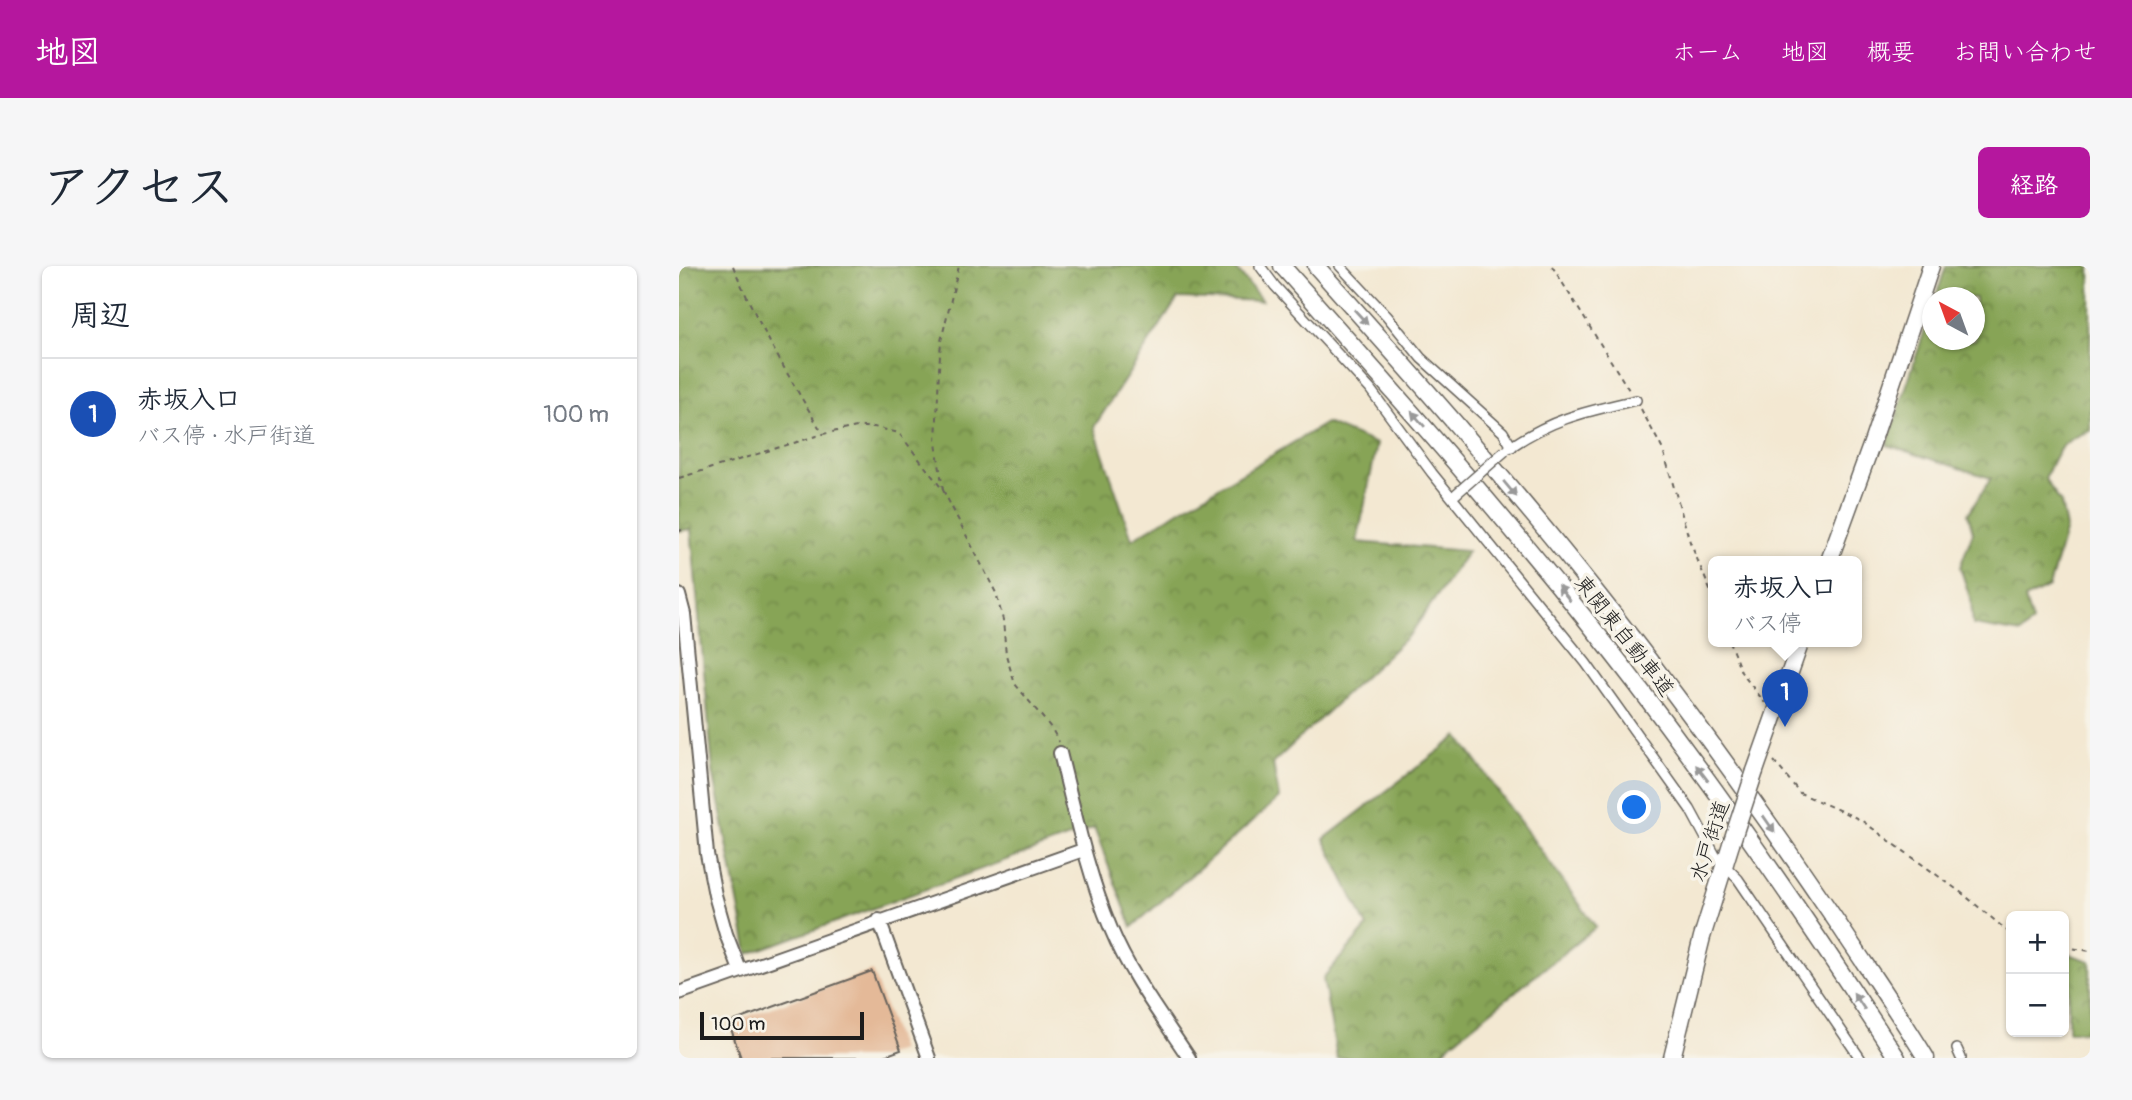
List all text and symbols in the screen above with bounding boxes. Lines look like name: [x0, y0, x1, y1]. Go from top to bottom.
text: 地図: [35, 32, 101, 73]
text: ホーム: [1672, 38, 1743, 67]
text: 地図: [1781, 38, 1829, 67]
text: 概要: [1867, 38, 1915, 67]
text: お問い合わせ: [1953, 38, 2097, 67]
button: 経路: [1978, 147, 2090, 218]
text: アクセス: [42, 157, 235, 218]
north arrow: [1922, 287, 1985, 350]
text: 周辺: [70, 297, 130, 334]
one-way arrow: [1353, 308, 1369, 326]
text: 赤坂入口: [137, 384, 241, 416]
text: 1: [89, 400, 98, 429]
text: 100 m: [543, 400, 609, 429]
one-way arrow: [1410, 410, 1425, 428]
text: バス停 · 水戸街道: [137, 421, 315, 450]
one-way arrow: [1502, 480, 1518, 498]
popup: [1708, 556, 1862, 647]
street label: 東関東自動車道: [1568, 570, 1680, 702]
text: 赤坂入口: [1733, 572, 1837, 604]
one-way arrow: [1556, 584, 1571, 602]
text: バス停: [1733, 609, 1802, 638]
pin: 1: [1762, 669, 1808, 727]
one-way arrow: [1695, 765, 1710, 783]
your location: [1617, 790, 1651, 824]
street label: 水戸街道: [1684, 797, 1736, 885]
one-way arrow: [1762, 815, 1776, 833]
map controls: [2006, 911, 2069, 1037]
button: +: [2006, 911, 2069, 974]
button: −: [2006, 974, 2069, 1037]
one-way arrow: [1852, 992, 1866, 1010]
scale bar: [700, 1009, 865, 1041]
text: 100 m: [711, 1012, 765, 1036]

